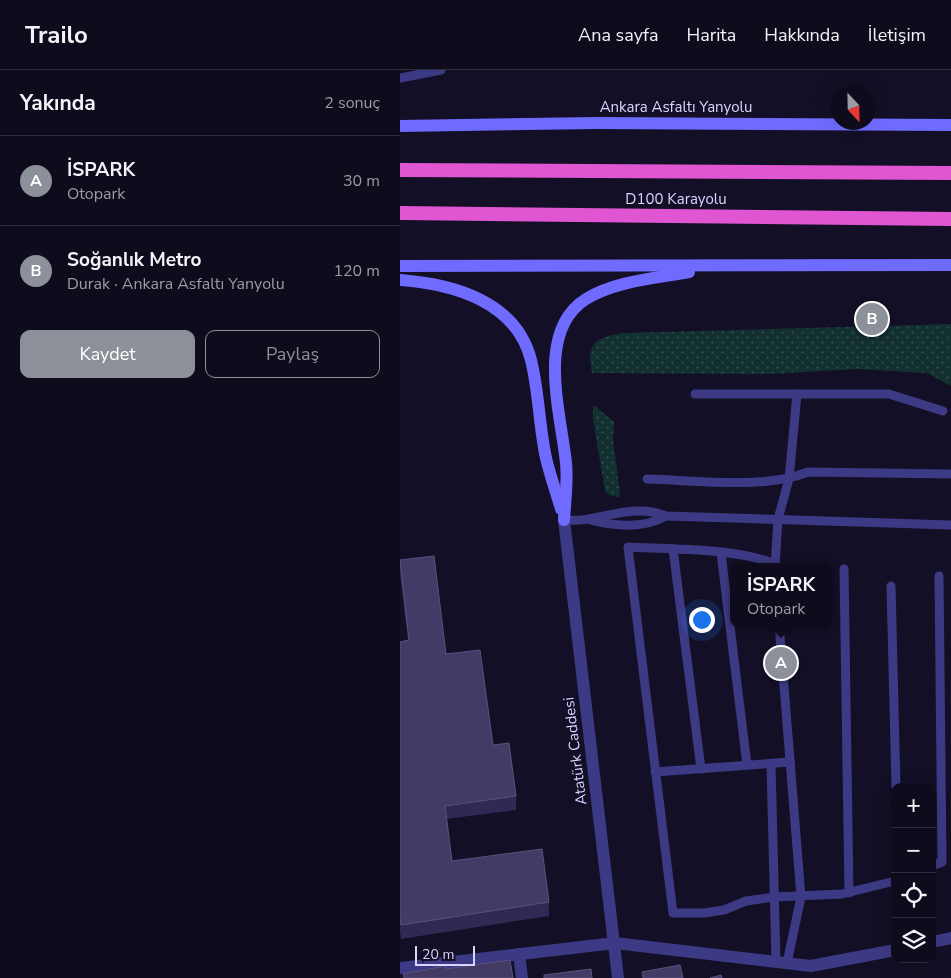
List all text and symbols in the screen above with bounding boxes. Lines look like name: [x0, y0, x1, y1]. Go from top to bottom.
text: Trailo: [25, 19, 88, 51]
text: Ana sayfa: [578, 23, 658, 47]
text: Harita: [686, 23, 736, 47]
text: Hakkında: [764, 23, 840, 47]
text: İletişim: [868, 23, 926, 47]
north arrow: [831, 85, 876, 130]
text: Yakında: [20, 89, 96, 117]
text: 2 sonuç: [324, 92, 380, 114]
street label: Ankara Asfaltı Yanyolu: [600, 97, 752, 117]
text: İSPARK: [67, 157, 135, 183]
text: A: [30, 170, 42, 192]
text: 30 m: [343, 170, 380, 192]
text: Otopark: [67, 183, 125, 205]
street label: D100 Karayolu: [625, 189, 727, 209]
text: Soğanlık Metro: [67, 247, 201, 273]
text: B: [30, 260, 42, 282]
text: 120 m: [333, 260, 380, 282]
text: Durak · Ankara Asfaltı Yanyolu: [67, 273, 285, 295]
pin: B: [856, 300, 888, 338]
button: Kaydet: [20, 330, 195, 378]
button: Paylaş: [205, 330, 380, 378]
popup: [730, 563, 832, 628]
text: İSPARK: [747, 572, 815, 598]
text: Otopark: [747, 598, 805, 620]
your location: [689, 607, 715, 633]
pin: A: [765, 644, 797, 682]
street label: Atatürk Caddesi: [558, 696, 592, 806]
map controls: [891, 783, 936, 963]
button: +: [891, 783, 936, 828]
button: −: [891, 828, 936, 873]
button: locate: [891, 873, 936, 918]
button: layers: [891, 918, 936, 963]
scale bar: [415, 943, 475, 966]
text: 20 m: [422, 945, 454, 964]

